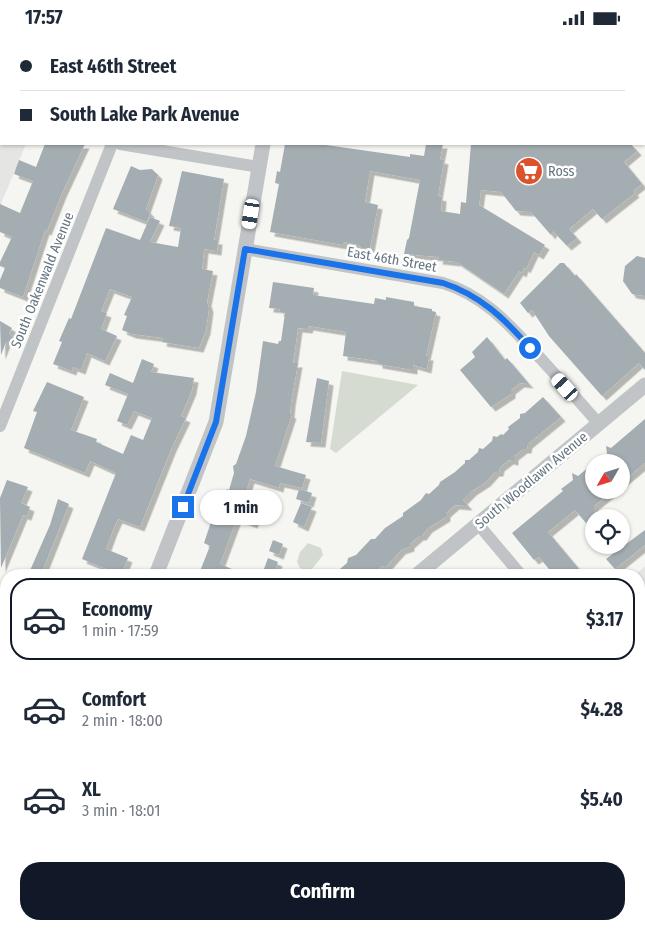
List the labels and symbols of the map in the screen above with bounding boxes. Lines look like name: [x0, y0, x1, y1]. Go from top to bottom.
supermarket icon: Ross: [514, 156, 544, 186]
place label: Ross: [548, 163, 575, 180]
car: [241, 198, 260, 230]
street label: South Oakenwald Avenue: [7, 210, 78, 351]
street label: East 46th Street: [346, 243, 438, 276]
route start: [519, 337, 541, 359]
car: [549, 371, 580, 403]
street label: South Woodlawn Avenue: [472, 428, 591, 532]
north arrow: [585, 454, 630, 499]
callout: 1 min: [200, 489, 283, 525]
route end: [172, 496, 194, 518]

